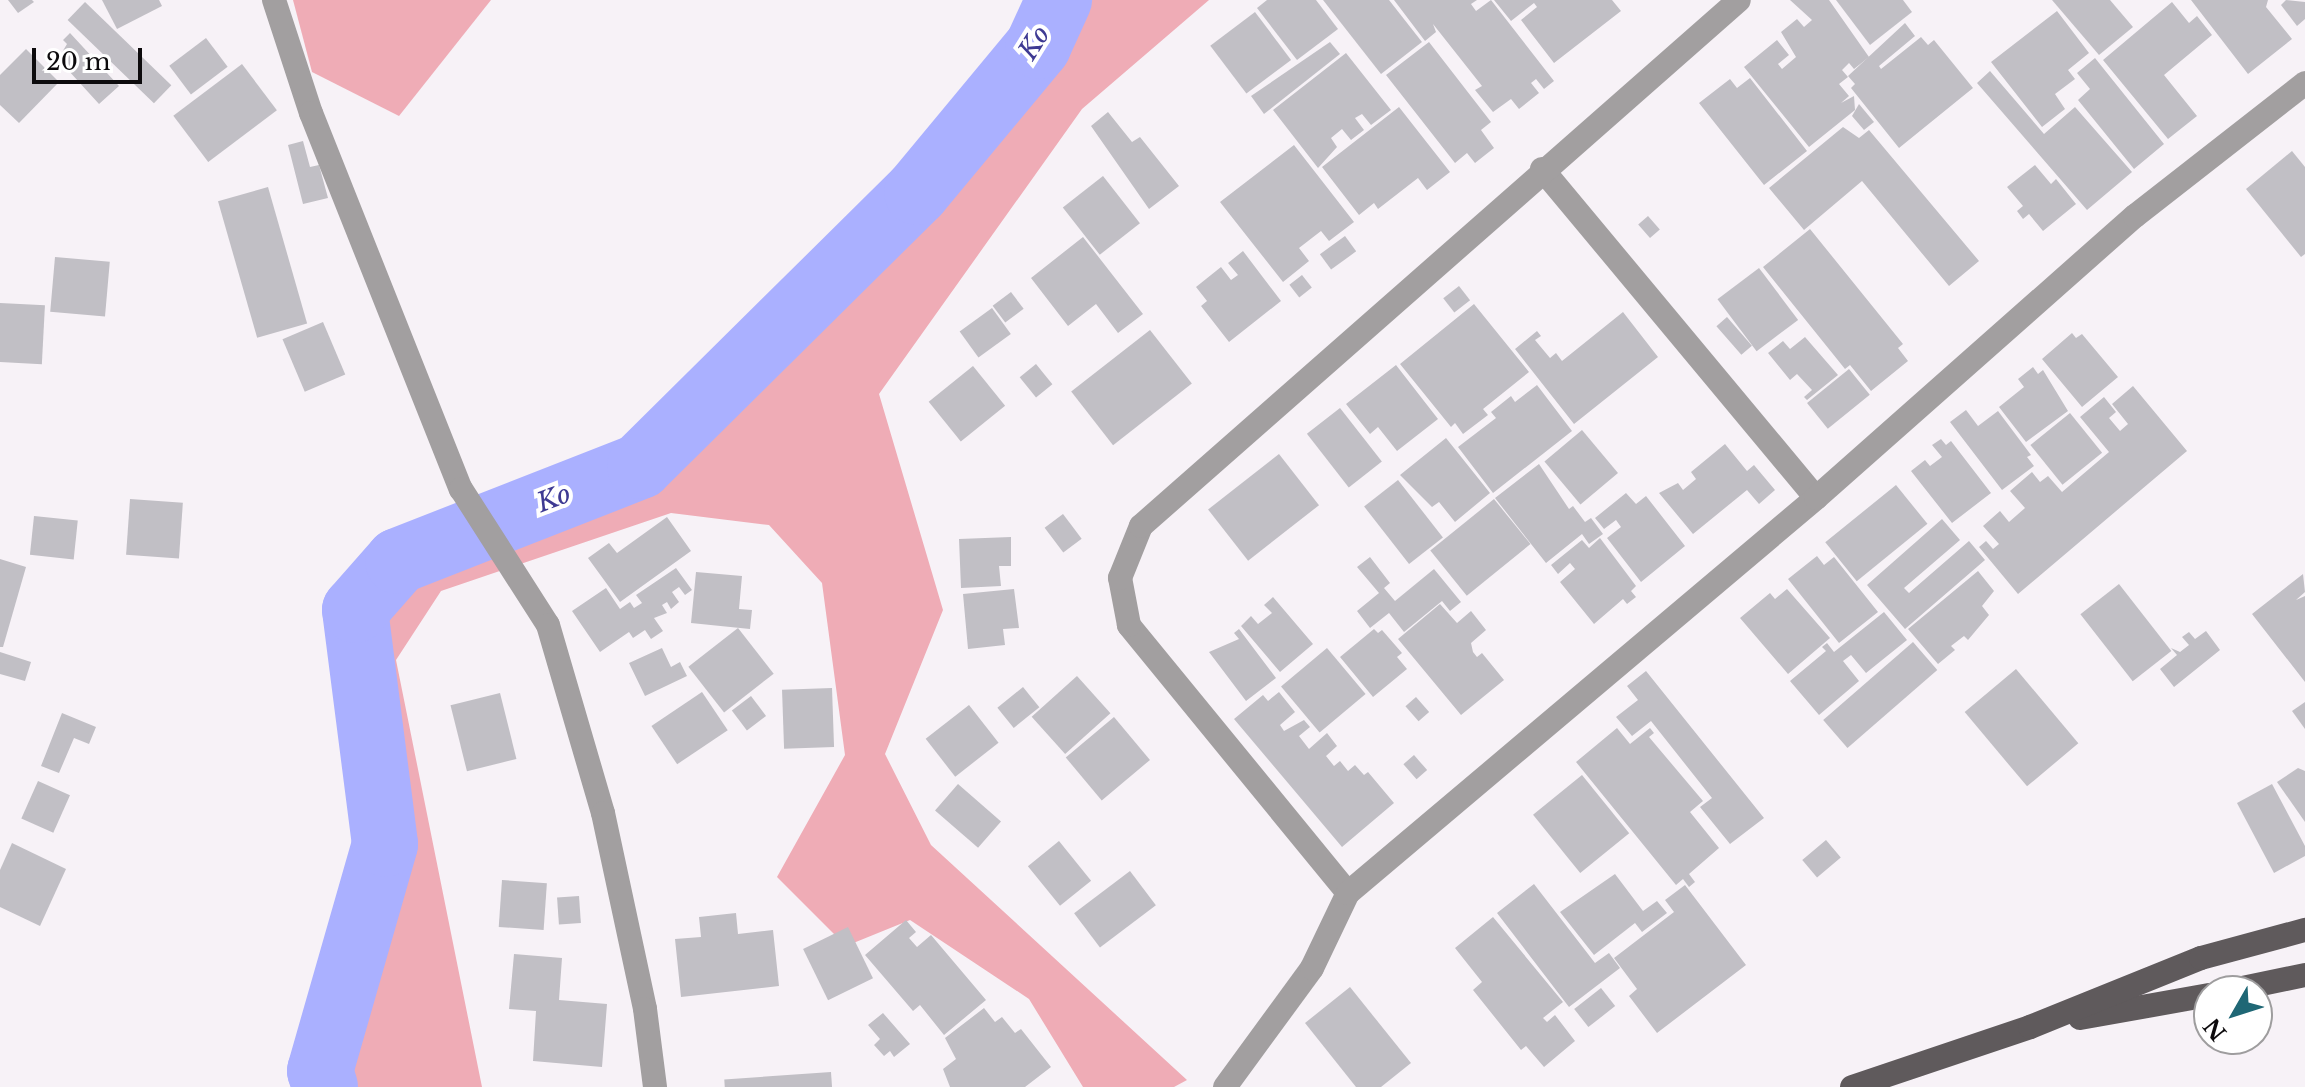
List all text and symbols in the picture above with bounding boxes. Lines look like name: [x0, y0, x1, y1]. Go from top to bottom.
water label: Ko: [1013, 20, 1057, 66]
scale bar: [36, 32, 146, 82]
text: 20 m: [46, 47, 111, 76]
water label: Ko: [533, 478, 575, 520]
north arrow: [2193, 975, 2273, 1055]
text: N: [2199, 1013, 2233, 1046]

